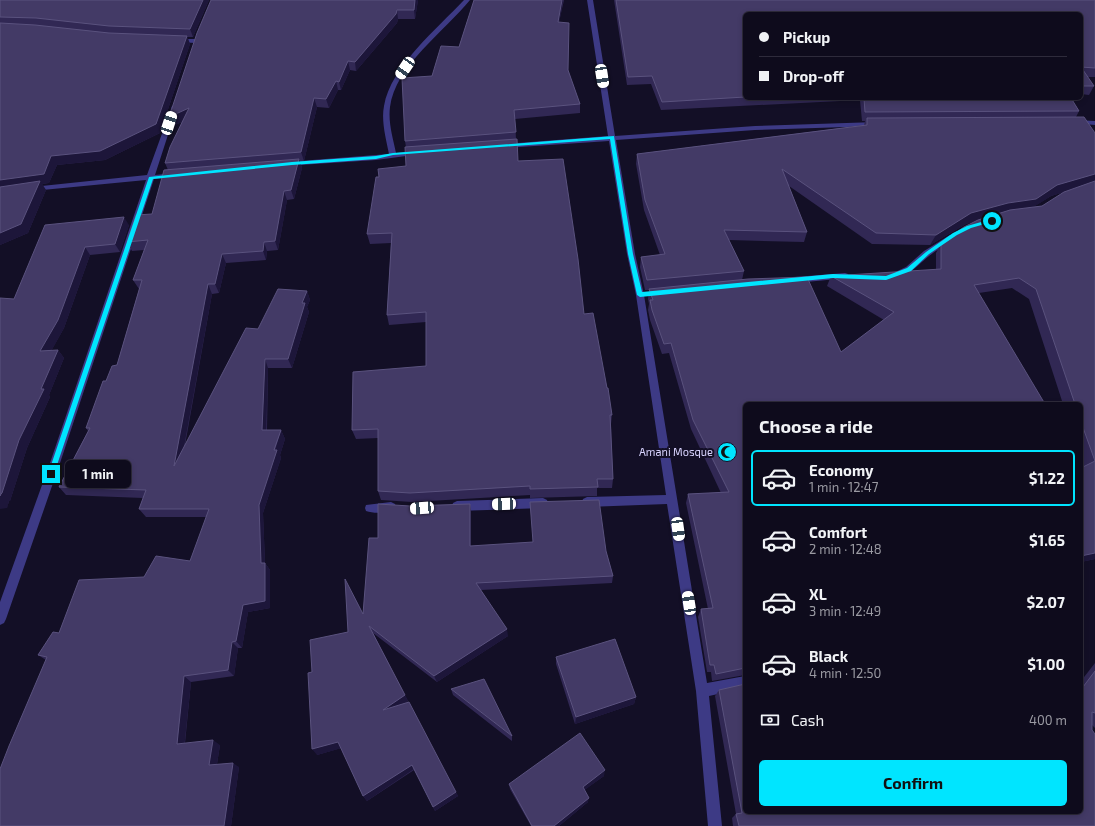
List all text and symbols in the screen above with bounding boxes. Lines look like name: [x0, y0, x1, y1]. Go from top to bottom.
text: Pickup: [783, 28, 830, 46]
car: [393, 55, 417, 81]
car: [594, 63, 610, 89]
text: Drop-off: [783, 67, 844, 85]
car: [160, 110, 178, 136]
route start: [983, 212, 1001, 230]
text: Choose a ride: [759, 415, 873, 437]
mosque icon: Amani Mosque: [716, 441, 738, 463]
place label: Amani Mosque: [639, 445, 713, 458]
callout: 1 min: [65, 460, 131, 488]
icon: car: [761, 460, 797, 496]
text: Economy: [809, 461, 874, 479]
route end: [42, 465, 60, 483]
text: 1 min: [82, 466, 114, 482]
text: $1.22: [1029, 469, 1065, 487]
text: 1 min · 12:47: [809, 479, 878, 495]
car: [492, 498, 516, 510]
car: [410, 501, 434, 515]
car: [670, 516, 686, 542]
icon: car: [761, 522, 797, 558]
text: Comfort: [809, 523, 867, 541]
text: $1.65: [1029, 531, 1065, 549]
text: 2 min · 12:48: [809, 541, 882, 557]
icon: car: [761, 584, 797, 620]
text: XL: [809, 585, 827, 603]
car: [681, 590, 697, 616]
text: $2.07: [1027, 593, 1065, 611]
text: 3 min · 12:49: [809, 603, 881, 619]
icon: car: [761, 646, 797, 682]
text: Black: [809, 647, 848, 665]
text: $1.00: [1027, 655, 1065, 673]
text: 4 min · 12:50: [809, 665, 881, 681]
icon: cash: [759, 709, 781, 731]
text: Cash: [791, 711, 824, 729]
text: 400 m: [1029, 712, 1067, 728]
button: Confirm: [759, 760, 1067, 806]

